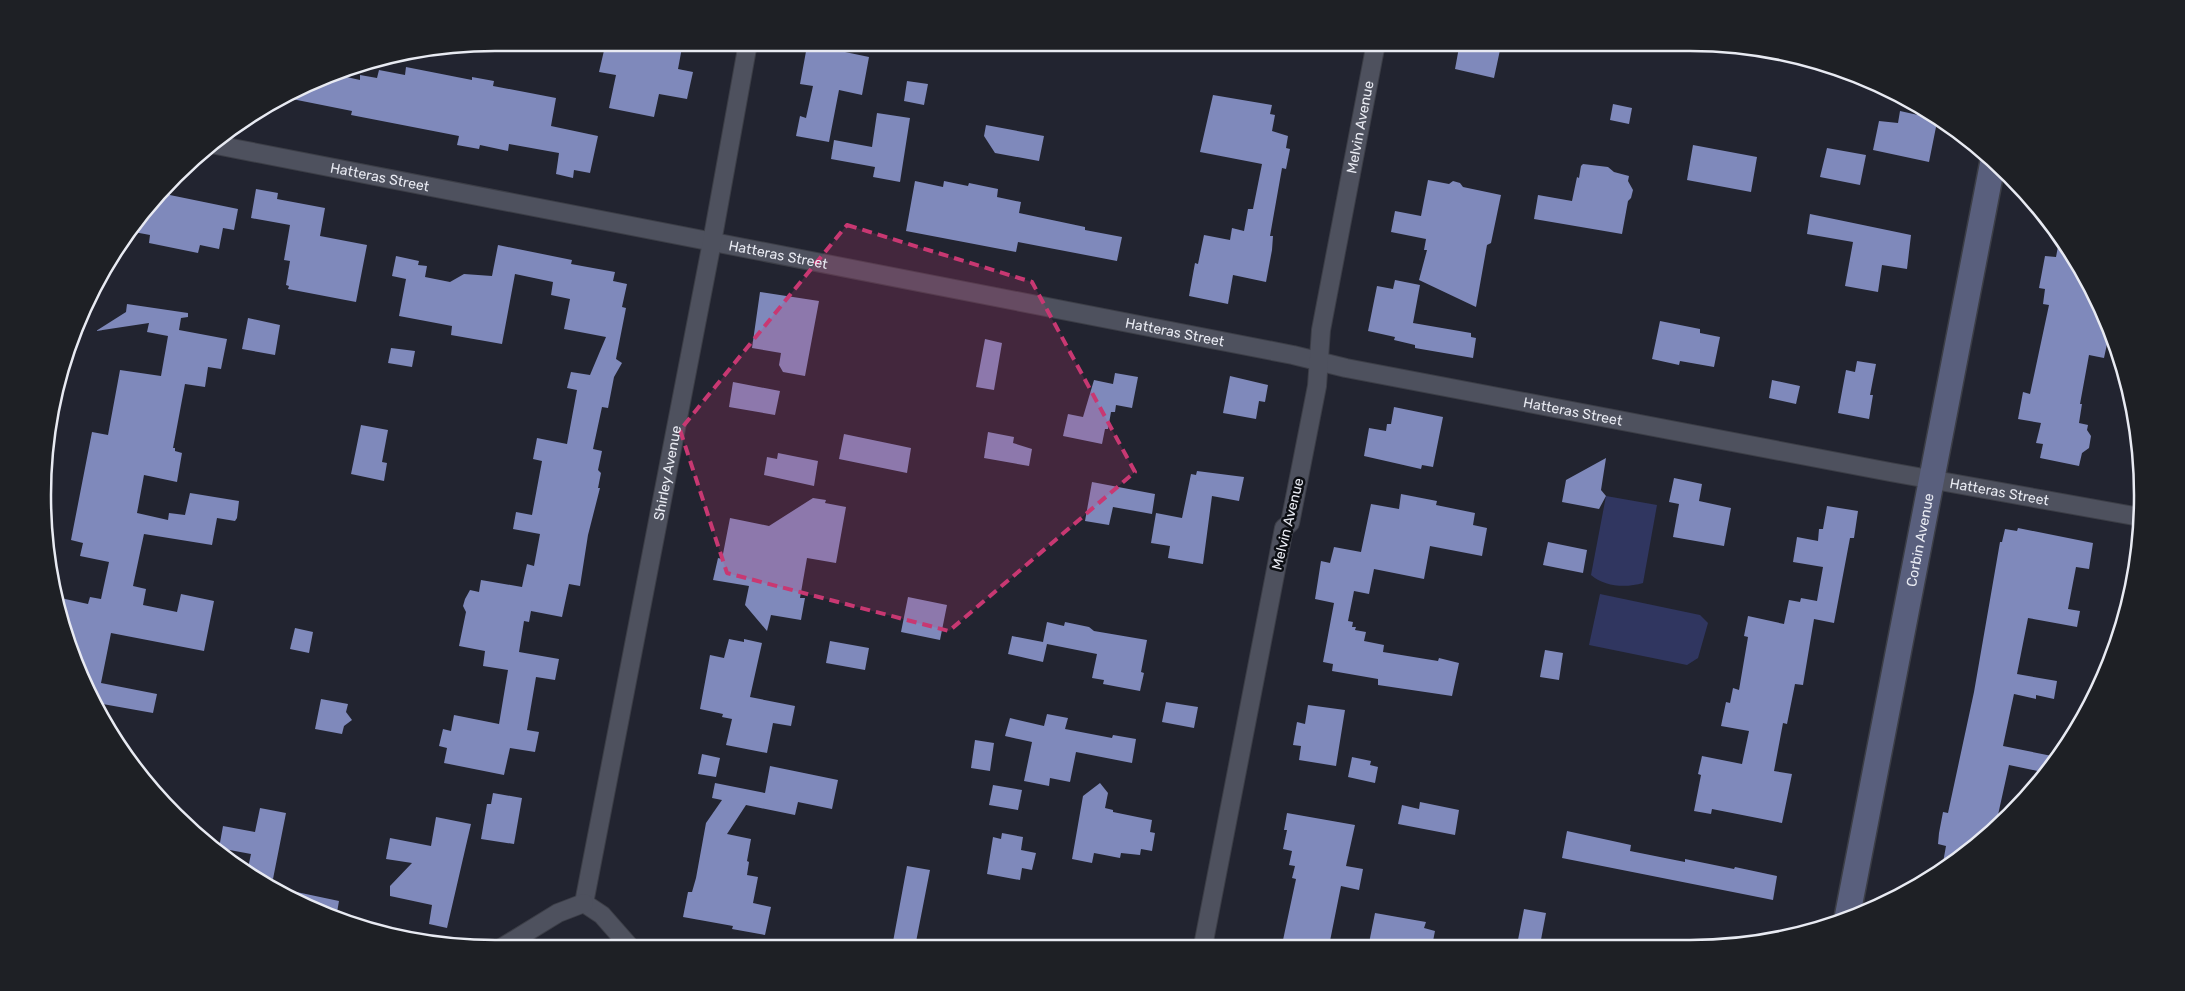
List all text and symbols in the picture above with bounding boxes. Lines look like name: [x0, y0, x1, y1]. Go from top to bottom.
street label: Melvin Avenue: [1343, 79, 1377, 175]
street label: Hatteras Street: [329, 159, 431, 195]
street label: Hatteras Street: [727, 237, 830, 273]
street label: Hatteras Street: [1124, 314, 1226, 350]
street label: Hatteras Street: [1522, 394, 1624, 429]
street label: Shirley Avenue: [650, 424, 685, 522]
street label: Hatteras Street: [1948, 474, 2051, 509]
street label: Melvin Avenue: [1268, 476, 1308, 572]
street label: Corbin Avenue: [1903, 492, 1937, 588]

